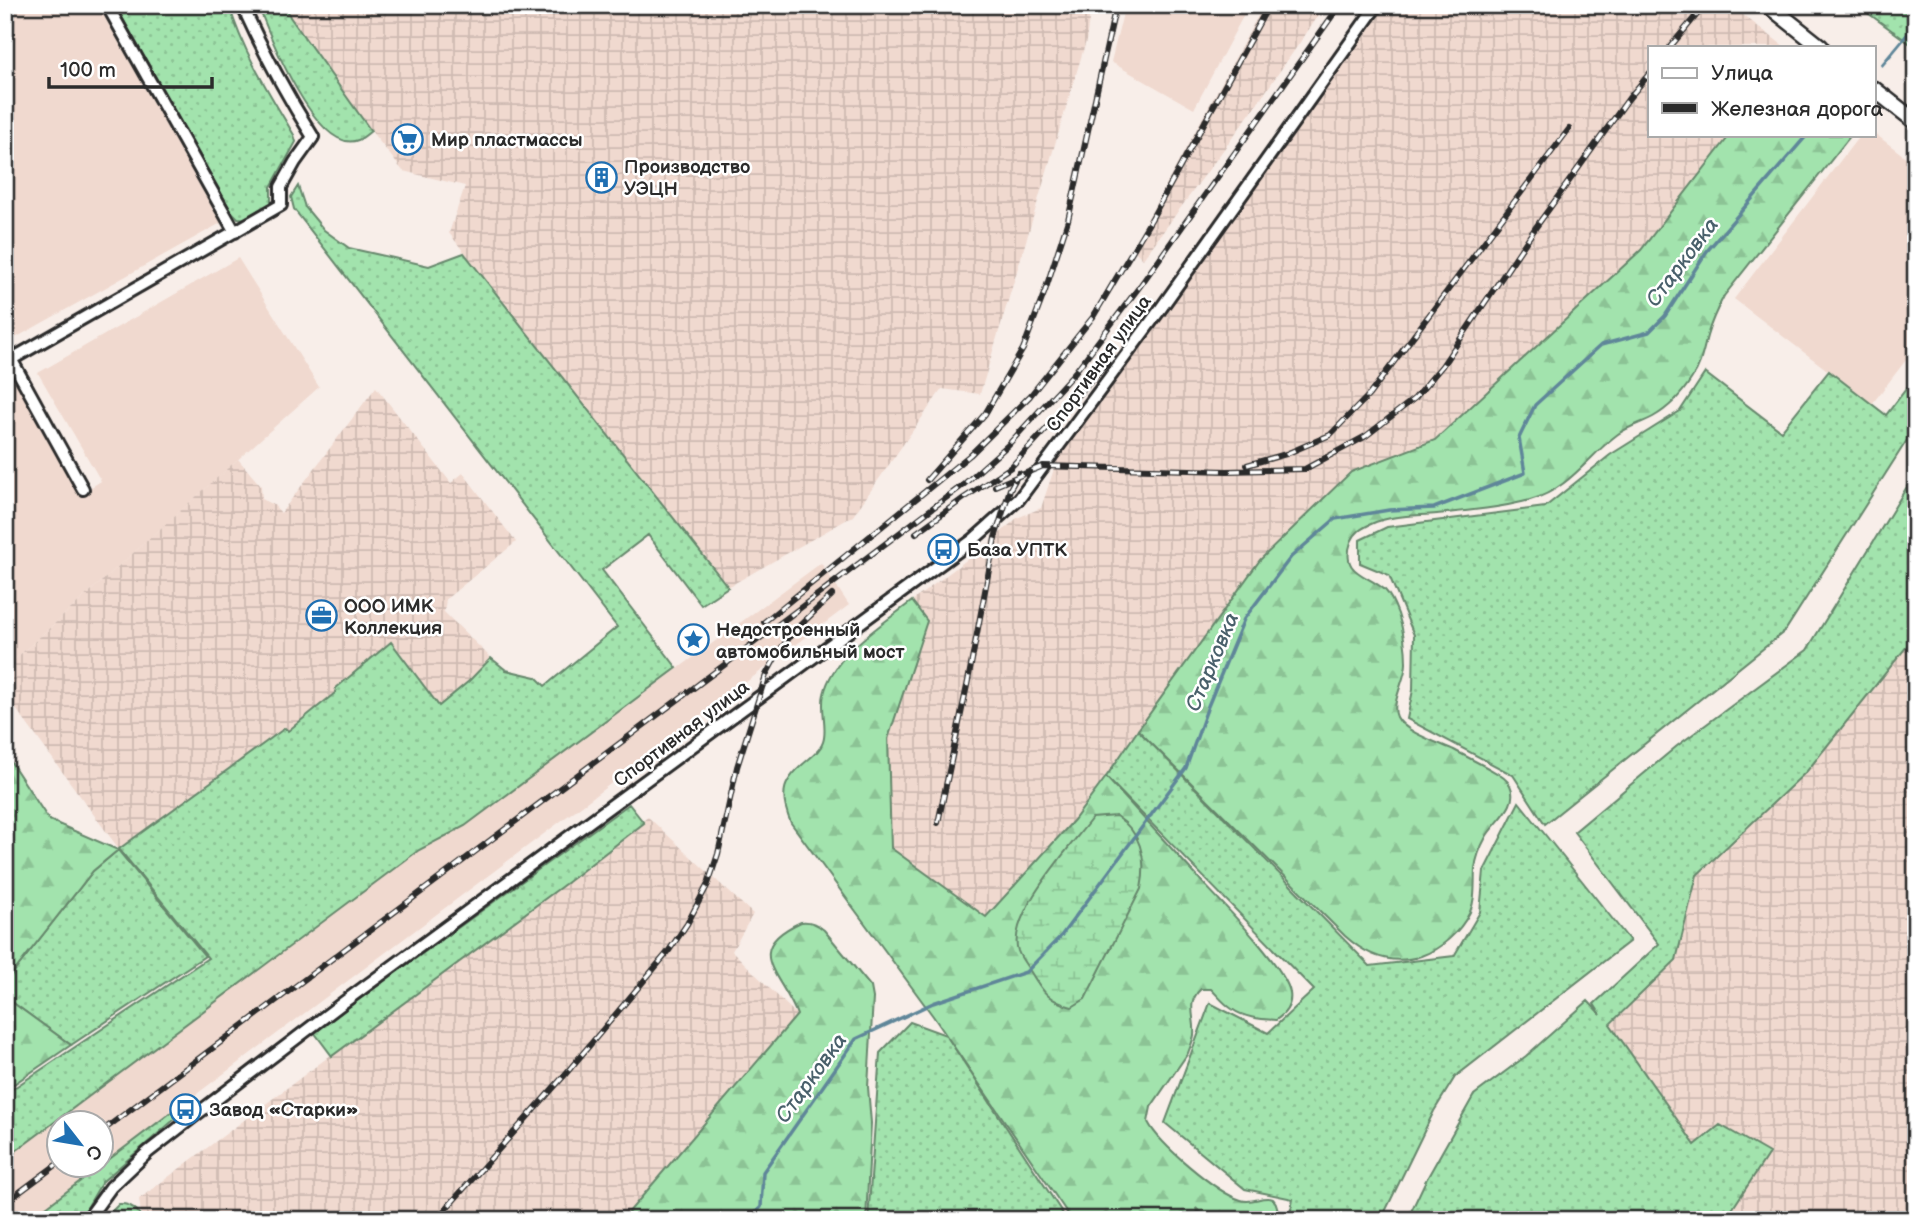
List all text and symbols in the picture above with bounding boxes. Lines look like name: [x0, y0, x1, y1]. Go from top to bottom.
scale bar: [49, 46, 212, 90]
legend: [1648, 46, 1876, 136]
text: 100 m: [60, 58, 116, 83]
text: Улица: [1711, 61, 1774, 86]
text: Железная дорога: [1711, 97, 1884, 122]
supermarket icon: Мир пластмассы: [391, 122, 425, 156]
place label: Мир пластмассы: [431, 129, 583, 152]
place label: Производство УЭЦН: [624, 156, 750, 201]
building icon: Производство УЭЦН: [584, 160, 618, 194]
water label: Старковка: [1641, 213, 1724, 312]
street label: Спортивная улица: [1042, 291, 1157, 437]
bus stop icon: База УПТК: [927, 532, 961, 566]
place label: База УПТК: [967, 539, 1067, 562]
place label: ООО ИМК Коллекция: [344, 595, 442, 640]
office icon: ООО ИМК Коллекция: [304, 599, 338, 633]
water label: Старковка: [1180, 609, 1244, 715]
place label: Недостроенный автомобильный мост: [716, 619, 905, 664]
place icon: Недостроенный автомобильный мост: [676, 623, 710, 657]
street label: Спортивная улица: [610, 676, 754, 793]
water label: Старковка: [770, 1028, 852, 1128]
bus stop icon: Завод «Старки»: [169, 1092, 203, 1126]
place label: Завод «Старки»: [209, 1099, 359, 1122]
north arrow: [46, 1110, 116, 1180]
text: С: [80, 1140, 107, 1164]

